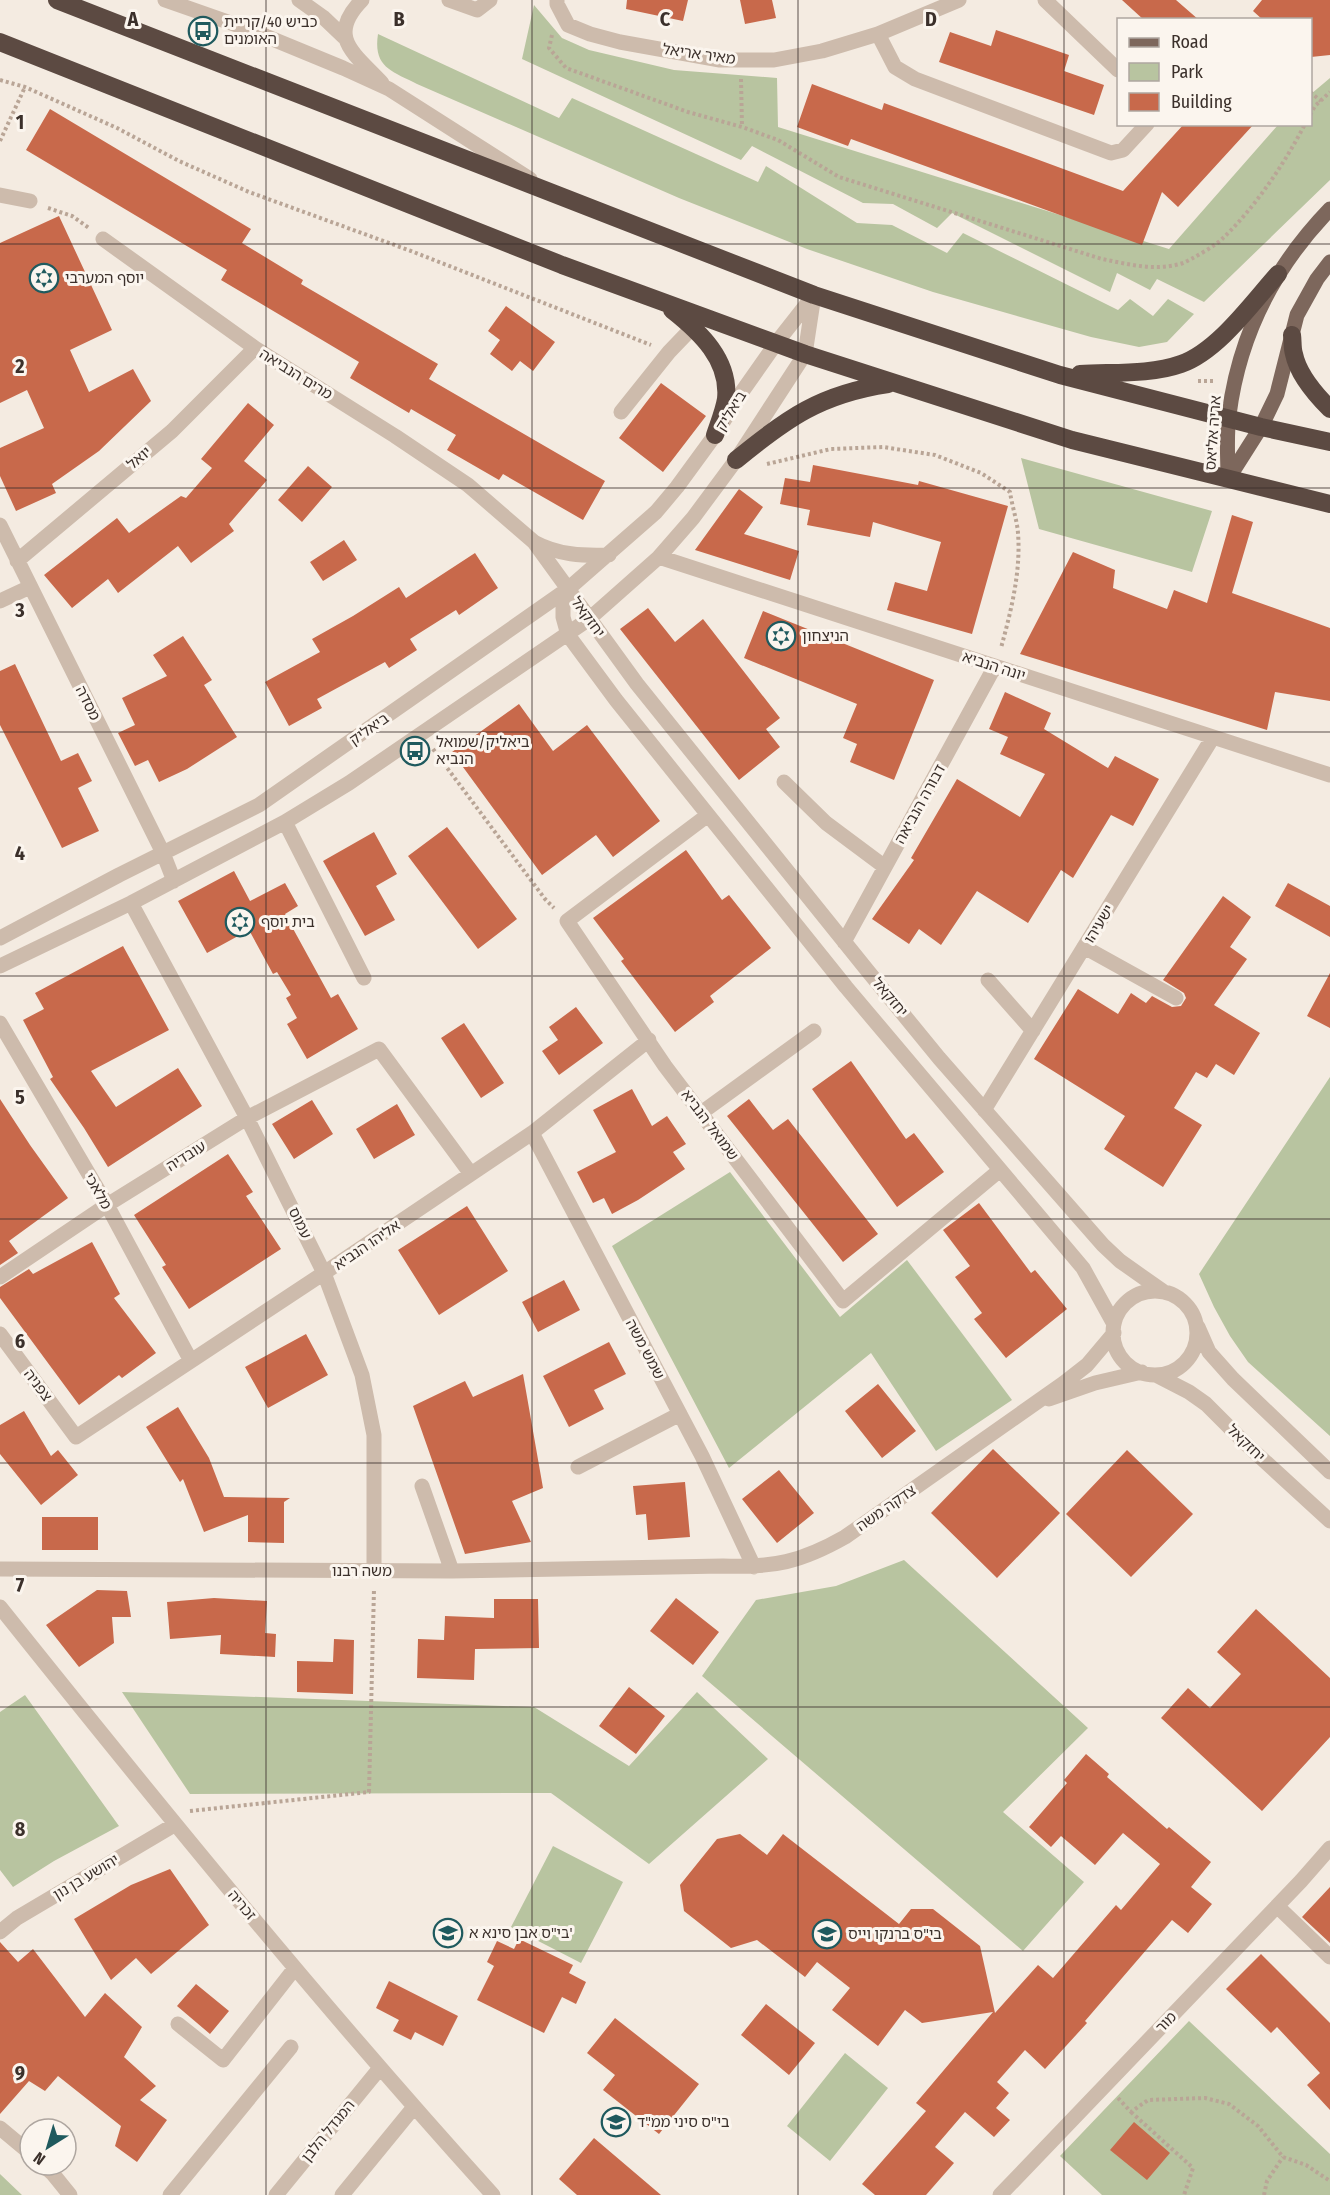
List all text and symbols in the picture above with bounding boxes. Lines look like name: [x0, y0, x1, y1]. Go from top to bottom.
text: A: [127, 7, 140, 31]
text: B: [393, 7, 405, 31]
text: C: [660, 7, 671, 31]
text: D: [925, 7, 937, 31]
place label: כביש 40/קריית האומנים: [224, 13, 318, 48]
bus stop icon: כביש 40/קריית האומנים: [187, 15, 219, 47]
legend: [1117, 18, 1312, 126]
text: Road: [1171, 31, 1208, 53]
street label: מאיר אריאל: [661, 40, 737, 68]
text: Park: [1171, 61, 1204, 83]
text: Building: [1171, 91, 1232, 113]
text: 1: [16, 110, 24, 134]
synagogue icon: יוסף המערבי: [28, 262, 60, 294]
place label: יוסף המערבי: [65, 269, 144, 287]
street label: מרים הנביאה: [256, 345, 336, 404]
text: 2: [14, 354, 25, 378]
street label: ביאליק: [712, 387, 751, 434]
street label: אריה אליאס: [1201, 395, 1225, 471]
street label: יואל: [123, 443, 155, 473]
street label: יחזקאל: [567, 593, 609, 641]
text: 3: [14, 598, 25, 622]
synagogue icon: הניצחון: [765, 620, 797, 652]
place label: הניצחון: [802, 627, 849, 645]
street label: יונה הנביא: [960, 647, 1028, 685]
street label: מסדה: [72, 683, 104, 723]
street label: ביאליק: [346, 709, 393, 749]
place label: ביאליק/שמואל הנביא: [436, 733, 530, 768]
bus stop icon: ביאליק/שמואל הנביא: [399, 735, 431, 767]
street label: דבורה הנביאה: [891, 761, 949, 847]
text: 4: [15, 841, 25, 865]
street label: ישעיהו: [1080, 901, 1118, 947]
synagogue icon: בית יוסף: [224, 906, 256, 938]
place label: בית יוסף: [261, 913, 315, 931]
street label: יחזקאל: [868, 974, 912, 1020]
text: 5: [15, 1085, 25, 1109]
street label: שמואל הנביא: [678, 1086, 742, 1164]
street label: עובדיה: [163, 1137, 209, 1175]
street label: מלאכי: [80, 1169, 116, 1213]
street label: עמוס: [285, 1204, 315, 1242]
street label: אליהו הנביא: [330, 1216, 404, 1274]
street label: שמש משה: [622, 1316, 668, 1382]
text: 6: [15, 1329, 25, 1353]
street label: צפניה: [20, 1365, 56, 1405]
street label: יחזקאל: [1223, 1421, 1269, 1465]
street label: צדקה משה: [853, 1481, 919, 1535]
street label: משה רבנו: [332, 1562, 392, 1580]
text: 7: [16, 1573, 25, 1597]
text: 8: [15, 1817, 26, 1841]
street label: יהושע בן נון: [50, 1850, 122, 1904]
street label: זכריה: [224, 1886, 260, 1924]
school or university icon: בי"ס אבן סינא א': [432, 1917, 464, 1949]
school or university icon: בי"ס ברנקו וייס: [811, 1918, 843, 1950]
place label: בי"ס אבן סינא א': [469, 1924, 573, 1942]
place label: בי"ס ברנקו וייס: [848, 1925, 942, 1943]
street label: מור: [1152, 2008, 1180, 2036]
text: 9: [15, 2061, 25, 2085]
street label: המגדל הלבן: [298, 2096, 358, 2166]
school or university icon: בי"ס סיני ממ"ד: [600, 2106, 632, 2138]
place label: בי"ס סיני ממ"ד: [637, 2113, 730, 2131]
north arrow: [18, 2117, 78, 2177]
text: N: [30, 2148, 49, 2169]

